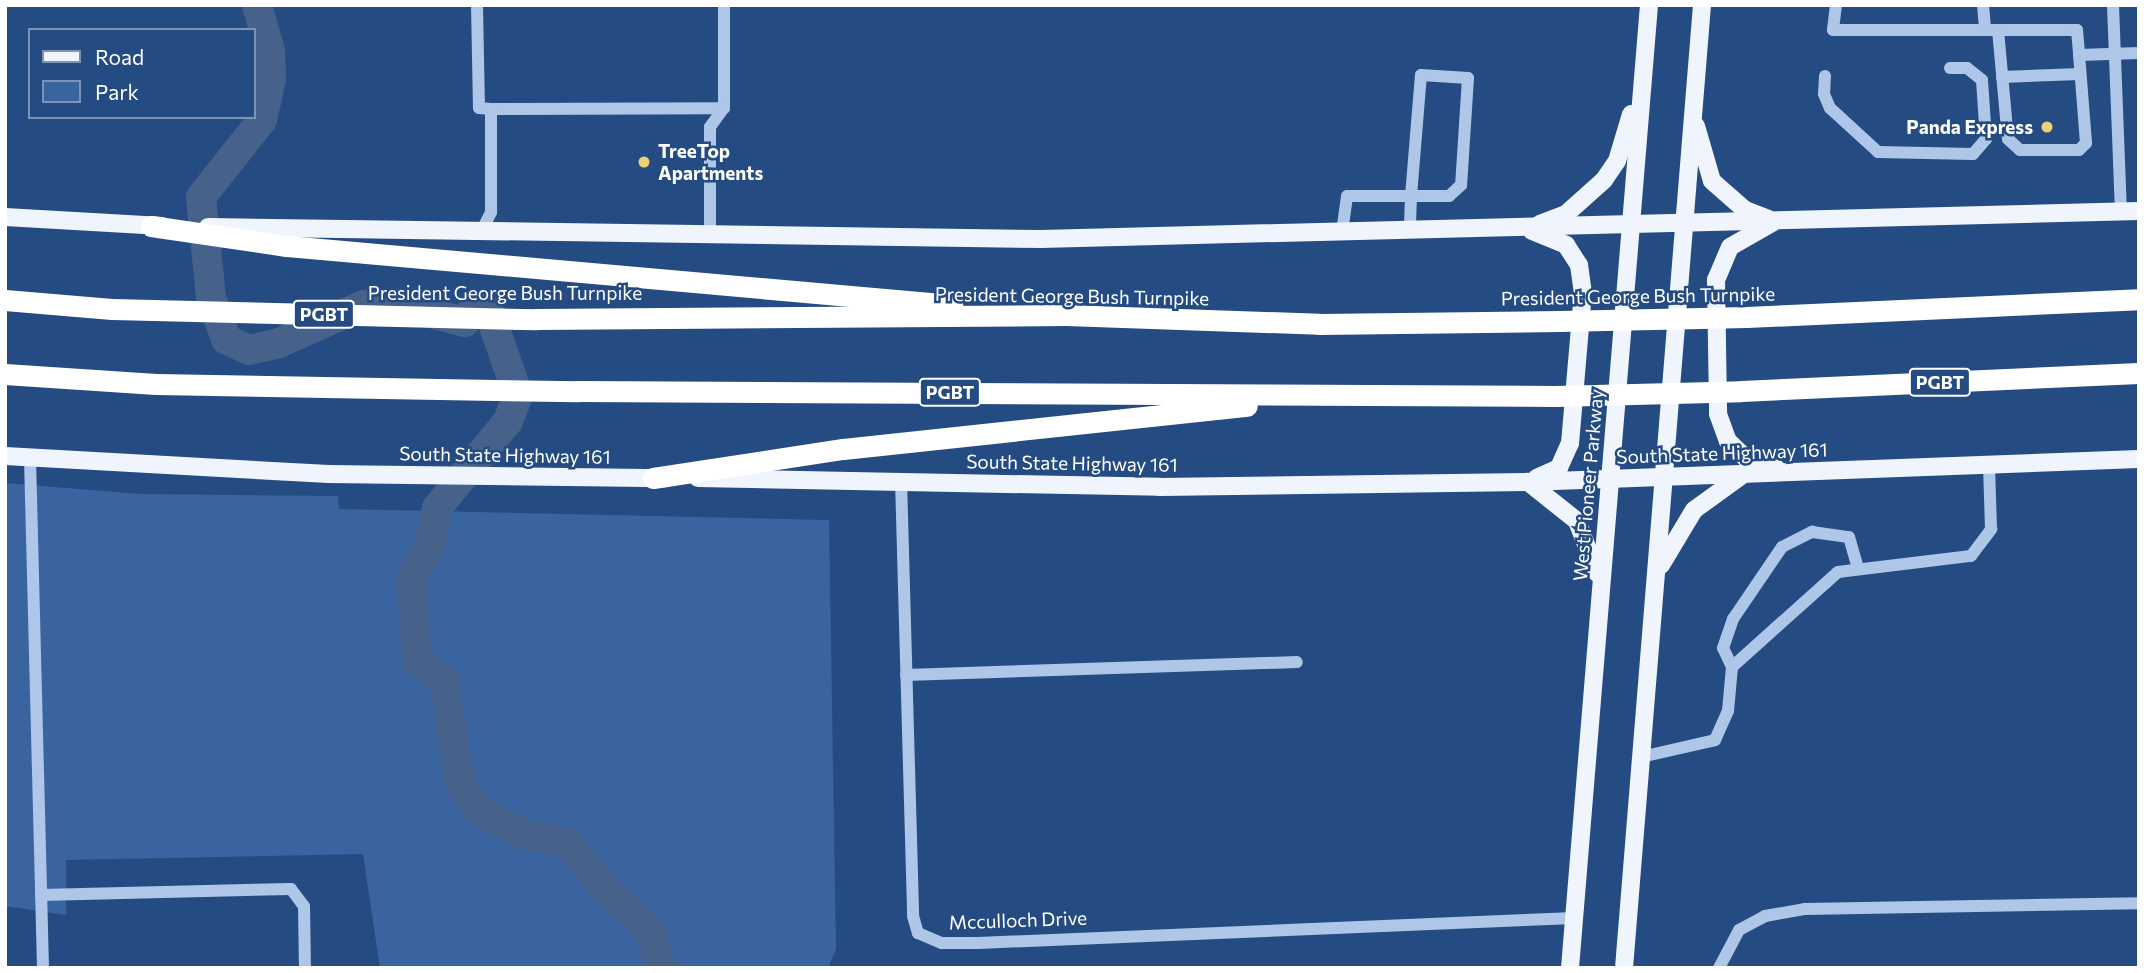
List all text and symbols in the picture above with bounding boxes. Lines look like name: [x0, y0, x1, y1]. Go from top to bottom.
legend: [28, 28, 256, 119]
text: Road: [95, 44, 144, 69]
text: Park: [95, 79, 139, 104]
place label: Panda Express: [1906, 116, 2033, 138]
marker: Panda Express: [2039, 119, 2055, 135]
place label: TreeTop Apartments: [658, 140, 763, 184]
marker: TreeTop Apartments: [636, 154, 652, 170]
street label: President George Bush Turnpike: [368, 282, 642, 304]
street label: President George Bush Turnpike: [935, 282, 1209, 310]
street label: President George Bush Turnpike: [1501, 282, 1775, 310]
road number: PGBT: [292, 300, 356, 328]
road number: PGBT: [1909, 368, 1972, 396]
road number: PGBT: [918, 378, 982, 406]
street label: West Pioneer Parkway: [1568, 388, 1608, 582]
street label: South State Highway 161: [1616, 438, 1828, 468]
street label: South State Highway 161: [399, 442, 611, 468]
street label: South State Highway 161: [966, 450, 1178, 476]
street label: Mcculloch Drive: [948, 906, 1088, 934]

